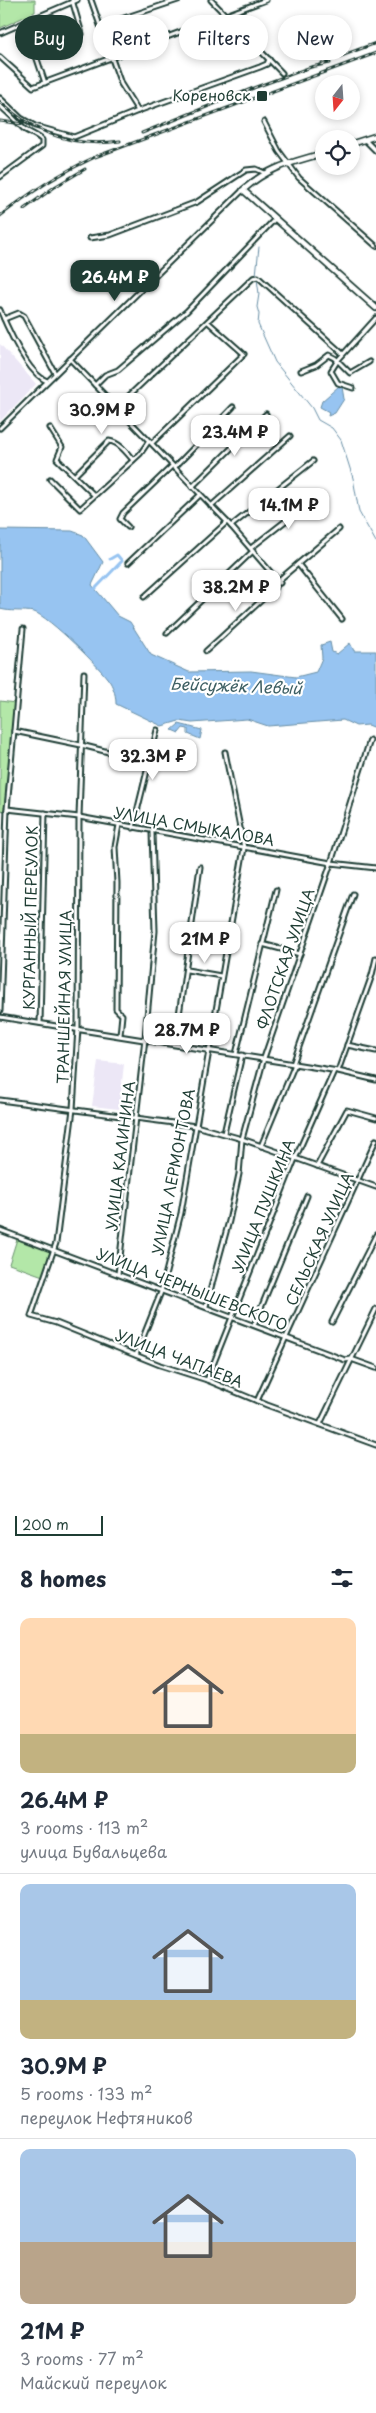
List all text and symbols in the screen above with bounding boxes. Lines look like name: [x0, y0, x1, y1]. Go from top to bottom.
chip: Buy: [15, 15, 83, 60]
chip: Rent: [93, 15, 169, 60]
chip: Filters: [179, 15, 268, 60]
chip: New: [278, 15, 352, 60]
north arrow: [315, 75, 360, 120]
map controls: [315, 75, 360, 175]
place label: Кореновск: [172, 83, 251, 106]
marker: Кореновск: [255, 89, 269, 103]
button: locate: [315, 130, 360, 175]
pin: 26.4M ₽: [69, 260, 161, 302]
text: 26.4M ₽: [81, 264, 149, 288]
pin: 30.9M ₽: [56, 392, 148, 435]
text: 30.9M ₽: [69, 397, 135, 421]
pin: 23.4M ₽: [189, 414, 281, 457]
text: 23.4M ₽: [202, 419, 268, 443]
pin: 14.1M ₽: [243, 488, 335, 530]
text: 14.1M ₽: [259, 492, 319, 516]
pin: 38.2M ₽: [190, 570, 282, 612]
text: 38.2M ₽: [203, 574, 269, 598]
water label: Бейсужёк Левый: [170, 671, 304, 699]
pin: 32.3M ₽: [107, 738, 199, 781]
text: 32.3M ₽: [120, 743, 186, 767]
street label: УЛИЦА СМЫКАЛОВА: [112, 800, 276, 851]
street label: КУРГАННЫЙ ПЕРЕУЛОК: [16, 825, 43, 1010]
street label: ФЛОТСКАЯ УЛИЦА: [250, 885, 320, 1032]
street label: ТРАНШЕЙНАЯ УЛИЦА: [50, 910, 77, 1084]
pin: 21M ₽: [170, 922, 240, 964]
text: 21M ₽: [180, 926, 230, 950]
pin: 28.7M ₽: [141, 1012, 233, 1055]
text: 28.7M ₽: [154, 1017, 220, 1041]
street label: УЛИЦА КАЛИНИНА: [99, 1079, 140, 1232]
street label: УЛИЦА ЛЕРМОНТОВА: [145, 1086, 200, 1257]
street label: УЛИЦА ПУШКИНА: [225, 1135, 300, 1276]
street label: СЕЛЬСКАЯ УЛИЦА: [279, 1168, 358, 1309]
street label: УЛИЦА ЧЕРНЫШЕВСКОГО: [93, 1241, 292, 1336]
street label: УЛИЦА ЧАПАЕВА: [112, 1323, 247, 1393]
scale bar: [15, 1513, 102, 1536]
text: 200 m: [22, 1514, 69, 1535]
text: 8 homes: [20, 1562, 106, 1594]
icon: filters: [328, 1564, 356, 1592]
icon: home: [143, 1651, 233, 1741]
text: 26.4M ₽: [20, 1783, 108, 1815]
text: 3 rooms · 113 m²: [20, 1815, 148, 1839]
text: улица Бувальцева: [20, 1839, 167, 1863]
icon: home: [143, 1916, 233, 2006]
text: 30.9M ₽: [20, 2049, 107, 2081]
text: 5 rooms · 133 m²: [20, 2081, 153, 2105]
text: переулок Нефтяников: [20, 2105, 193, 2129]
icon: home: [143, 2181, 233, 2271]
text: 21M ₽: [20, 2314, 85, 2346]
text: 3 rooms · 77 m²: [20, 2346, 144, 2370]
text: Майский переулок: [20, 2370, 167, 2394]

